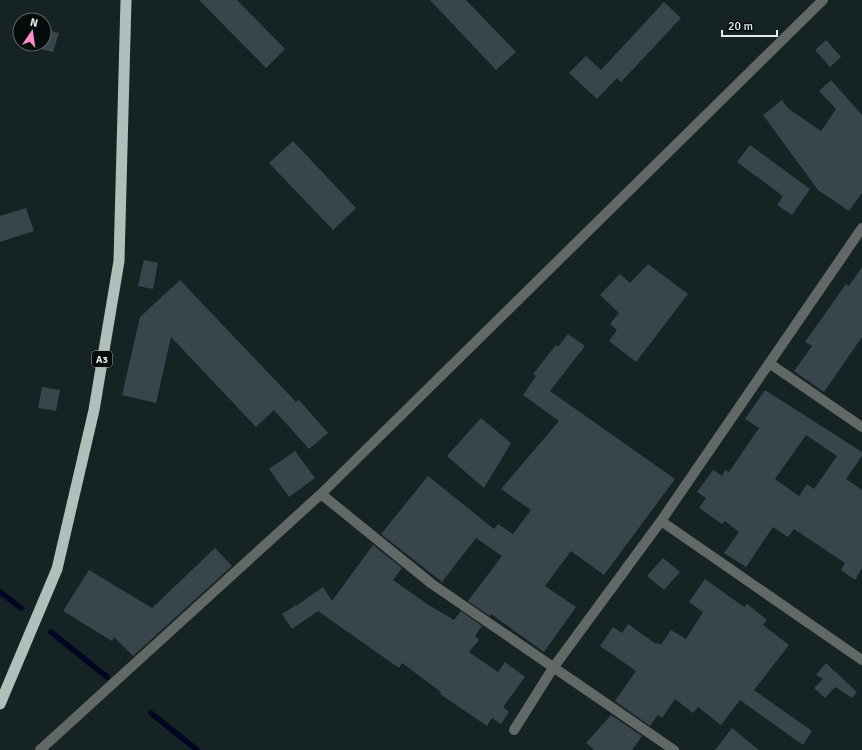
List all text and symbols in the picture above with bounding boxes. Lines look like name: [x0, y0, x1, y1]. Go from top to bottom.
north arrow: [12, 12, 52, 52]
scale bar: [722, 12, 777, 38]
text: N: [29, 16, 39, 30]
text: 20 m: [728, 19, 753, 34]
road number: A3: [92, 351, 112, 367]

